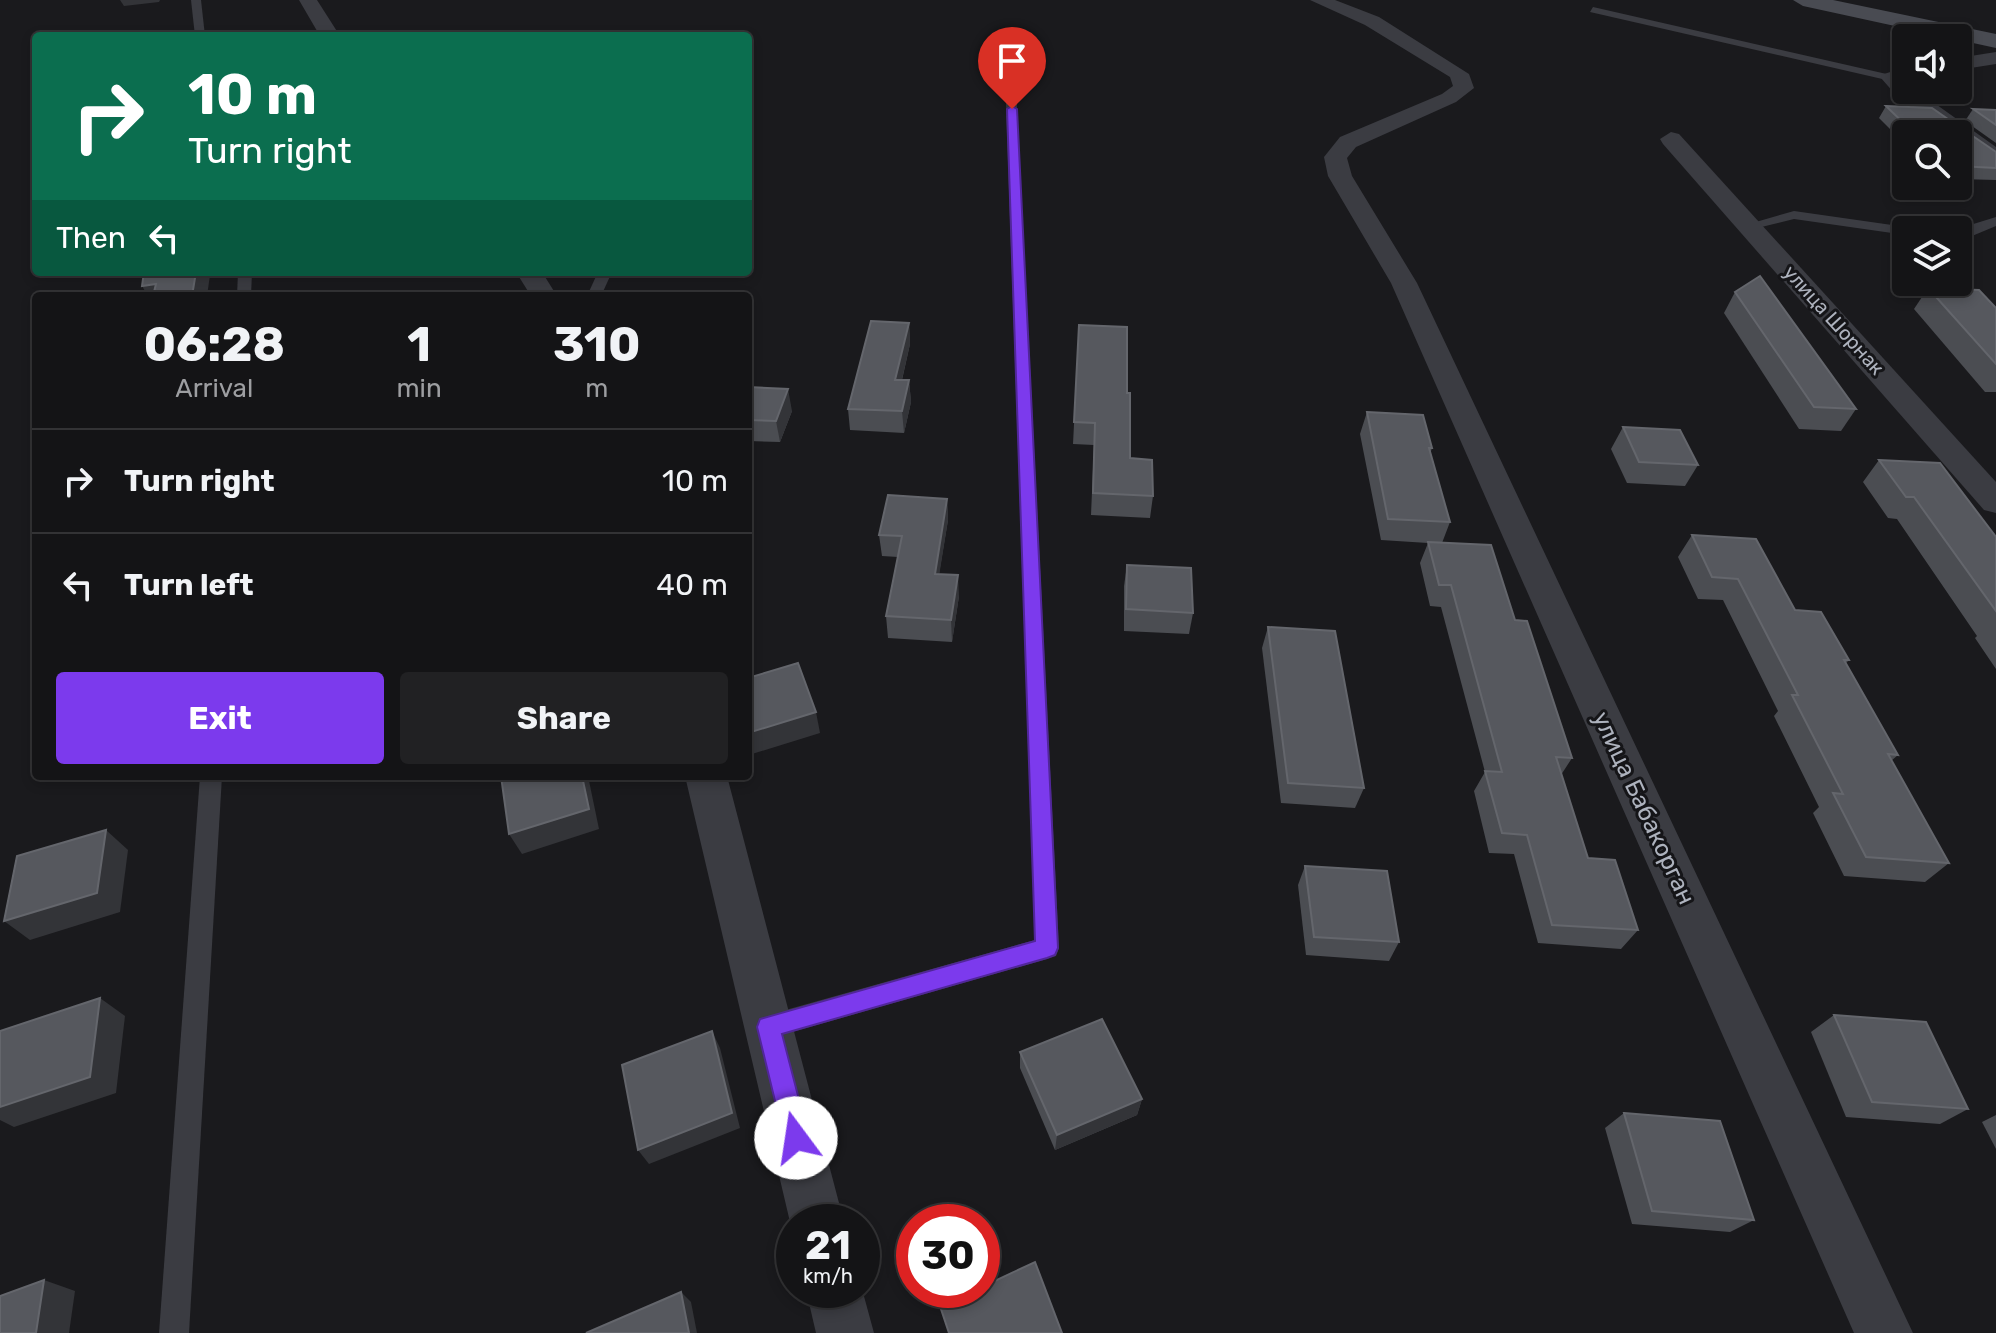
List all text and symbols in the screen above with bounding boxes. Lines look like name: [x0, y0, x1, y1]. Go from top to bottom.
map controls: [1892, 24, 1972, 296]
button: sound: [1892, 24, 1972, 104]
pin: [978, 27, 1046, 109]
icon: arrive: [990, 39, 1034, 83]
text: 10 m: [188, 62, 317, 128]
icon: right: [56, 64, 160, 168]
button: search: [1892, 120, 1972, 200]
text: Turn right: [188, 129, 352, 172]
icon: left: [142, 216, 186, 260]
button: layers: [1892, 216, 1972, 296]
text: Then: [56, 220, 126, 256]
street label: улица Шорнак: [1779, 260, 1890, 380]
text: 06:28: [143, 316, 285, 373]
text: 1: [407, 316, 431, 373]
text: 310: [553, 316, 641, 373]
text: Arrival: [175, 373, 253, 404]
text: min: [396, 373, 442, 404]
text: m: [585, 373, 608, 404]
icon: right: [56, 459, 100, 503]
text: Turn right: [124, 463, 275, 499]
text: 10 m: [662, 463, 728, 499]
icon: left: [56, 563, 100, 607]
text: Turn left: [124, 567, 254, 603]
text: 40 m: [656, 567, 728, 603]
button: Exit: [56, 672, 384, 764]
button: Share: [400, 672, 728, 764]
street label: улица Бабакорган: [1587, 707, 1701, 909]
position arrow: [754, 1096, 838, 1180]
speed limit sign: 30: [896, 1204, 1000, 1308]
text: 21: [805, 1222, 851, 1269]
text: km/h: [803, 1264, 853, 1288]

